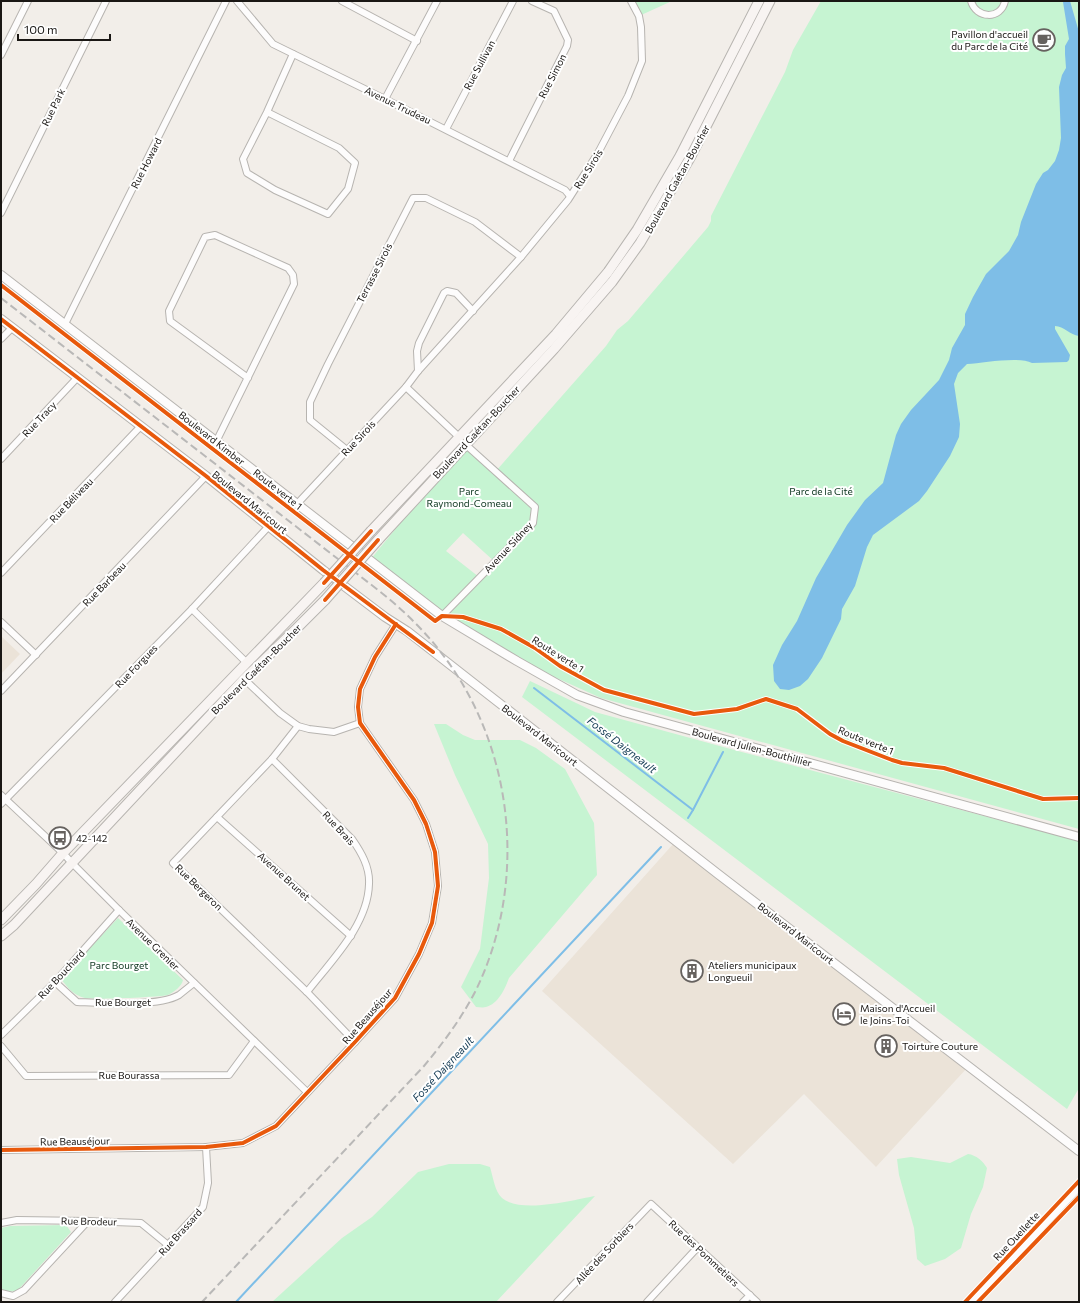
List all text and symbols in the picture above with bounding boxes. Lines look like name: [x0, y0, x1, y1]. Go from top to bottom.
scale bar: [18, 16, 110, 42]
text: 100 m: [24, 22, 58, 36]
cafe icon: Pavillon d'accueil du Parc de la Cité: [1031, 27, 1057, 53]
place label: Pavillon d'accueil du Parc de la Cité: [951, 28, 1028, 52]
street label: Rue Sullivan: [461, 38, 497, 92]
street label: Rue Simon: [536, 52, 568, 100]
street label: Avenue Trudeau: [363, 84, 433, 126]
street label: Rue Park: [39, 86, 67, 128]
street label: Boulevard Gaétan-Boucher: [642, 123, 712, 235]
street label: Rue Howard: [128, 135, 164, 190]
street label: Rue Sirois: [571, 146, 605, 191]
street label: Terrasse Sirois: [354, 241, 394, 305]
street label: Boulevard Gaétan-Boucher: [430, 383, 522, 481]
street label: Rue Tracy: [20, 399, 58, 439]
street label: Boulevard Kimber: [177, 408, 247, 468]
street label: Rue Sirois: [338, 417, 378, 458]
street label: Route verte 1: [251, 466, 305, 512]
street label: Boulevard Maricourt: [210, 468, 290, 536]
street label: Rue Béliveau: [47, 475, 95, 525]
park label: Parc Raymond-Comeau: [426, 485, 512, 509]
park label: Parc de la Cité: [789, 485, 853, 497]
street label: Avenue Sidney: [481, 519, 535, 575]
street label: Rue Barbeau: [80, 559, 128, 609]
street label: Boulevard Gaétan-Boucher: [208, 621, 304, 717]
street label: Route verte 1: [530, 633, 586, 675]
street label: Rue Forgues: [112, 641, 160, 690]
street label: Boulevard Maricourt: [500, 702, 580, 768]
water label: Fossé Daigneault: [585, 714, 660, 776]
street label: Route verte 1: [836, 723, 896, 757]
street label: Boulevard Julien-Bouthillier: [691, 725, 813, 769]
street label: Rue Brais: [320, 809, 358, 848]
bus stop icon: 42-142: [47, 825, 73, 851]
place label: 42-142: [76, 832, 108, 844]
street label: Avenue Brunet: [255, 849, 313, 903]
street label: Rue Bergeron: [173, 861, 225, 913]
street label: Boulevard Maricourt: [756, 900, 836, 966]
street label: Avenue Grenier: [124, 916, 182, 972]
street label: Rue Bouchard: [35, 947, 87, 1001]
building icon: Ateliers municipaux Longueuil: [679, 958, 705, 984]
park label: Parc Bourget: [90, 959, 148, 971]
place label: Ateliers municipaux Longueuil: [708, 959, 797, 983]
street label: Rue Beauséjour: [340, 986, 394, 1046]
street label: Rue Bourget: [95, 996, 151, 1008]
hotel icon: Maison d'Accueil le Joins-Toi: [831, 1001, 857, 1027]
place label: Maison d'Accueil le Joins-Toi: [860, 1002, 935, 1026]
water label: Fossé Daigneault: [409, 1033, 476, 1104]
building icon: Toirture Couture: [873, 1033, 899, 1059]
place label: Toirture Couture: [902, 1040, 978, 1052]
street label: Rue Bourassa: [99, 1069, 159, 1081]
street label: Rue Beauséjour: [40, 1134, 110, 1148]
street label: Rue Brassard: [156, 1206, 204, 1258]
street label: Rue Ouellette: [990, 1209, 1042, 1263]
street label: Rue Brodeur: [61, 1215, 117, 1227]
street label: Rue des Pommetiers: [666, 1217, 742, 1289]
street label: Allée des Sorbiers: [572, 1219, 636, 1286]

